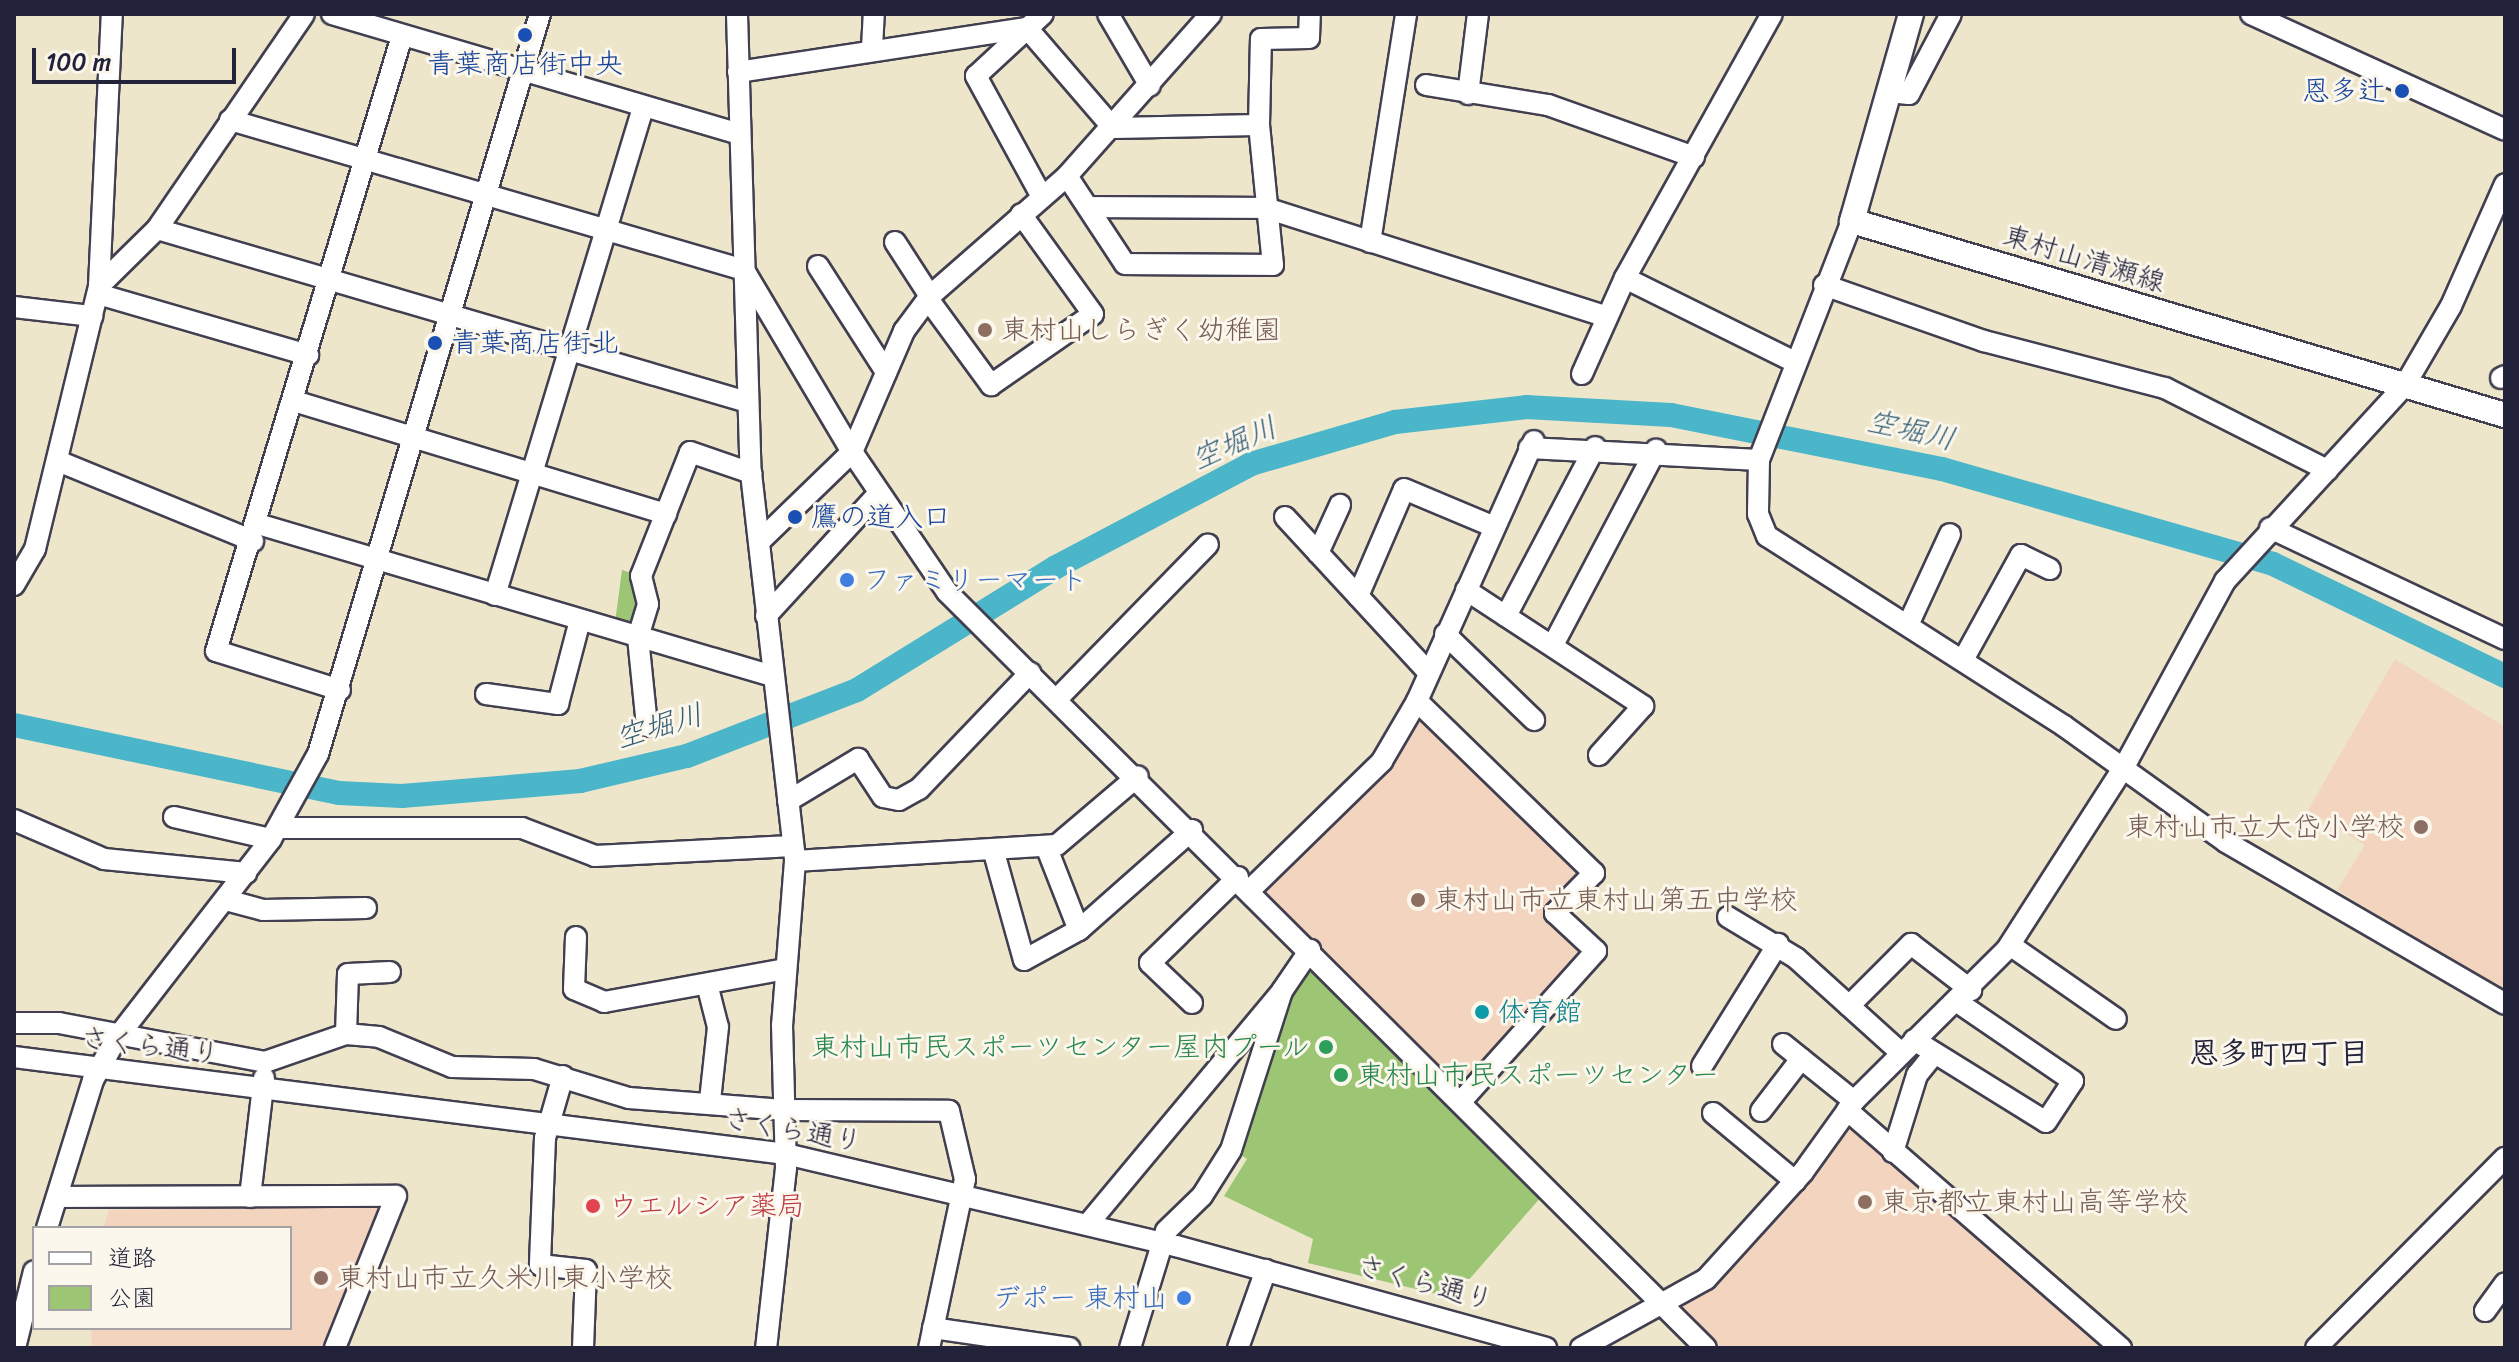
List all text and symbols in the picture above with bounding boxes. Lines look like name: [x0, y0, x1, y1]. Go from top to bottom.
marker: 青葉商店街中央: [516, 26, 534, 44]
scale bar: [36, 32, 240, 82]
text: 100 m: [46, 41, 111, 83]
place label: 青葉商店街中央: [427, 47, 623, 81]
place label: 恩多辻: [2302, 74, 2386, 108]
marker: 恩多辻: [2393, 82, 2411, 100]
street label: 東村山清瀬線: [1999, 218, 2169, 300]
place label: 東村山しらぎく幼稚園: [1001, 313, 1281, 347]
marker: 東村山しらぎく幼稚園: [976, 321, 994, 339]
place label: 青葉商店街北: [451, 326, 619, 360]
marker: 青葉商店街北: [426, 334, 444, 352]
water label: 空堀川: [1863, 402, 1959, 458]
water label: 空堀川: [1186, 409, 1282, 477]
place label: 鷹の道入口: [811, 500, 951, 534]
marker: 鷹の道入口: [786, 508, 804, 526]
place label: ファミリーマート: [863, 563, 1087, 597]
marker: ファミリーマート: [838, 571, 856, 589]
water label: 空堀川: [611, 696, 707, 756]
place label: 東村山市立大岱小学校: [2125, 810, 2405, 844]
marker: 東村山市立大岱小学校: [2412, 818, 2430, 836]
place label: 東村山市立東村山第五中学校: [1434, 883, 1798, 917]
marker: 東村山市立東村山第五中学校: [1409, 891, 1427, 909]
place label: 体育館: [1498, 995, 1582, 1029]
marker: 体育館: [1473, 1003, 1491, 1021]
street label: さくら通り: [78, 1021, 222, 1071]
place label: 東村山市民スポーツセンター屋内プール: [808, 1030, 1310, 1064]
district label: 恩多町四丁目: [2189, 1035, 2369, 1071]
marker: 東村山市民スポーツセンター屋内プール: [1317, 1038, 1335, 1056]
place label: 東村山市民スポーツセンター: [1357, 1058, 1721, 1092]
marker: 東村山市民スポーツセンター: [1332, 1066, 1350, 1084]
street label: さくら通り: [721, 1101, 865, 1159]
place label: 東京都立東村山高等学校: [1881, 1185, 2189, 1219]
place label: ウエルシア薬局: [609, 1189, 805, 1223]
marker: 東京都立東村山高等学校: [1856, 1193, 1874, 1211]
marker: ウエルシア薬局: [584, 1197, 602, 1215]
legend: [32, 1226, 292, 1330]
text: 道路: [108, 1237, 156, 1279]
street label: さくら通り: [1353, 1249, 1497, 1317]
place label: 東村山市立久米川東小学校: [337, 1261, 673, 1295]
marker: 東村山市立久米川東小学校: [312, 1269, 330, 1287]
text: 公園: [108, 1277, 156, 1319]
place label: デポー 東村山: [993, 1281, 1168, 1315]
marker: デポー 東村山: [1175, 1289, 1193, 1307]

